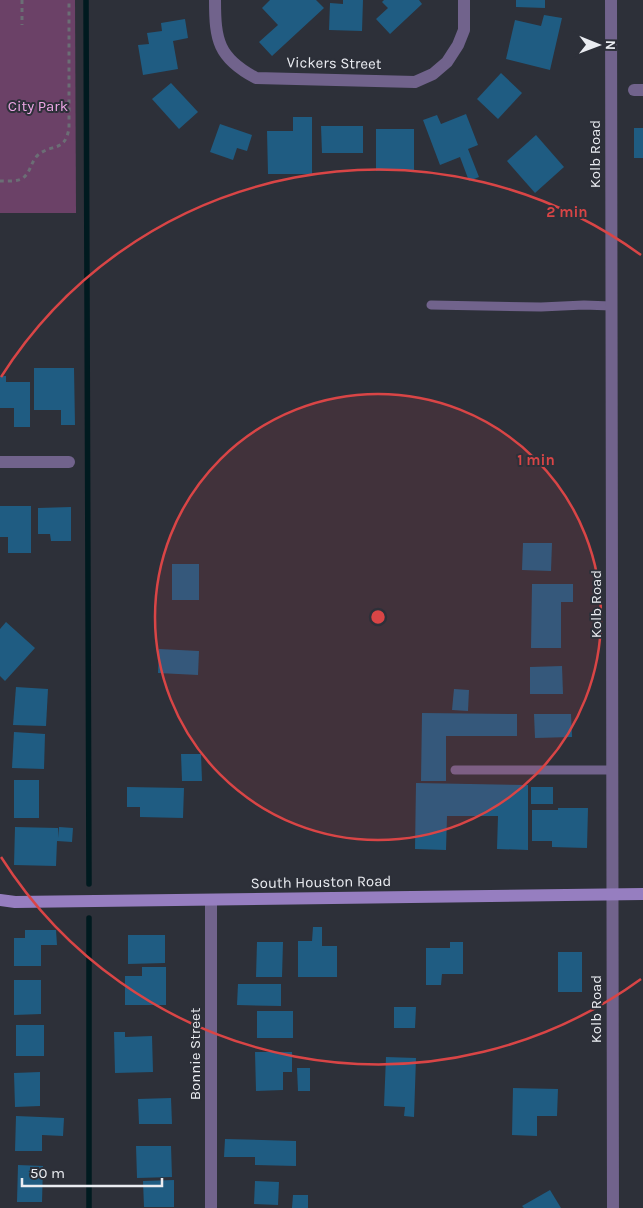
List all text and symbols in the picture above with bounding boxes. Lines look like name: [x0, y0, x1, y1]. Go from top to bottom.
north arrow: [573, 20, 623, 70]
text: N: [602, 40, 619, 50]
street label: Vickers Street: [286, 53, 382, 73]
park label: City Park: [8, 97, 68, 115]
street label: Kolb Road: [586, 120, 604, 188]
text: 2 min: [546, 203, 588, 221]
text: 1 min: [517, 451, 555, 469]
street label: Kolb Road: [587, 570, 605, 638]
centre of rings: [369, 608, 387, 626]
street label: South Houston Road: [250, 872, 392, 892]
street label: Kolb Road: [587, 975, 605, 1043]
street label: Bonnie Street: [186, 1007, 204, 1100]
scale bar: [22, 1156, 162, 1188]
text: 50 m: [30, 1164, 65, 1182]

